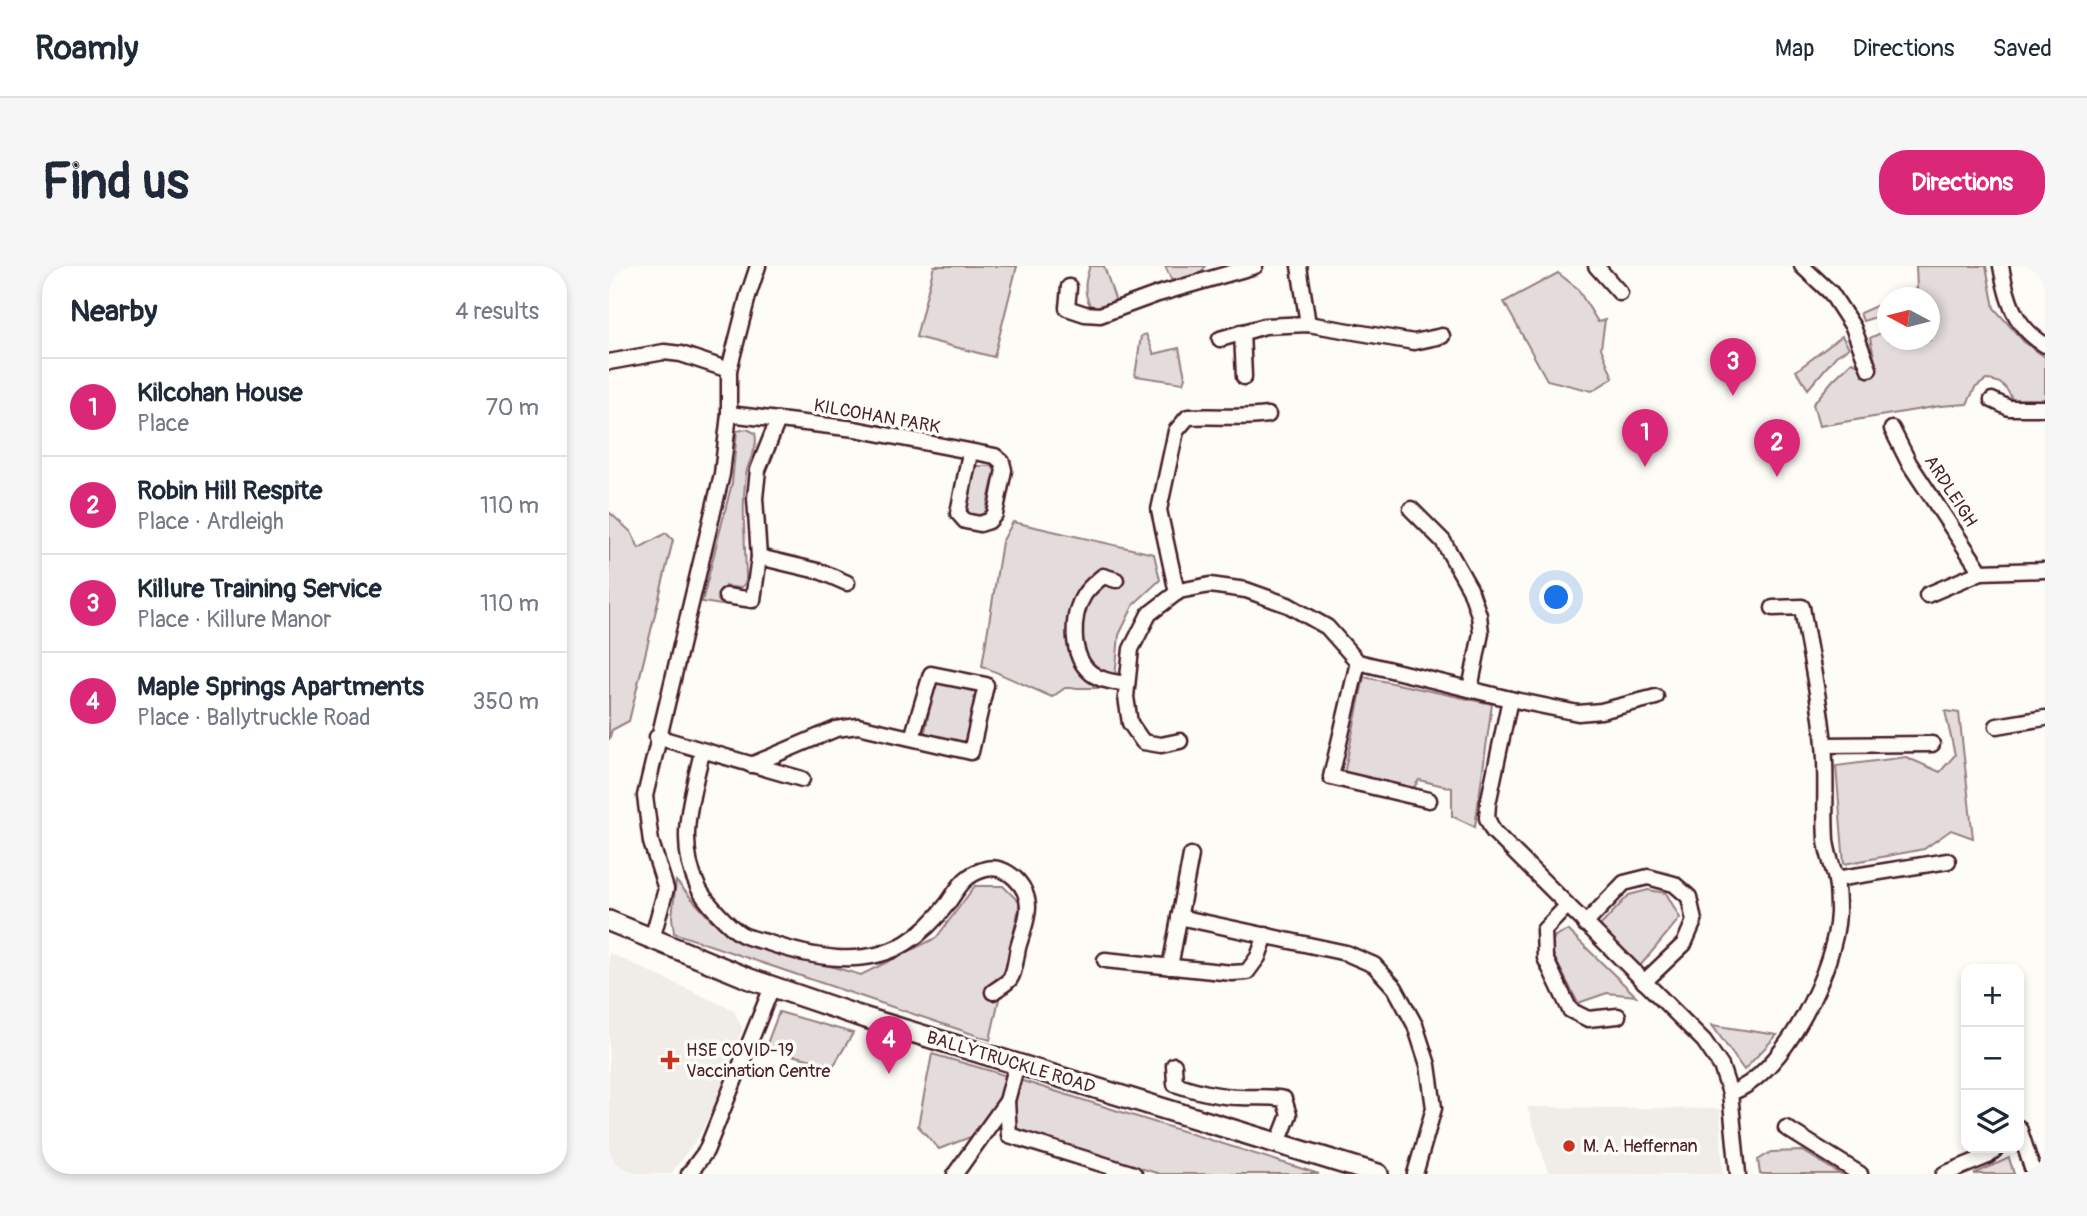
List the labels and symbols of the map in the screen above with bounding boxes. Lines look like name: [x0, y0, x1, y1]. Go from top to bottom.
north arrow: [1877, 287, 1940, 350]
pin: 3: [1710, 338, 1756, 396]
street label: KILCOHAN PARK: [812, 394, 942, 439]
pin: 1: [1622, 409, 1668, 467]
pin: 2: [1754, 419, 1800, 477]
street label: ARDLEIGH: [1919, 451, 1982, 531]
your location: [1539, 580, 1573, 614]
pin: 4: [866, 1016, 912, 1074]
street label: BALLYTRUCKLE ROAD: [924, 1026, 1098, 1099]
place label: HSE COVID-19 Vaccination Centre: [686, 1039, 830, 1083]
marker: HSE COVID-19 Vaccination Centre: [660, 1050, 680, 1070]
place label: M. A. Heffernan: [1583, 1135, 1698, 1158]
marker: M. A. Heffernan: [1561, 1138, 1577, 1154]

